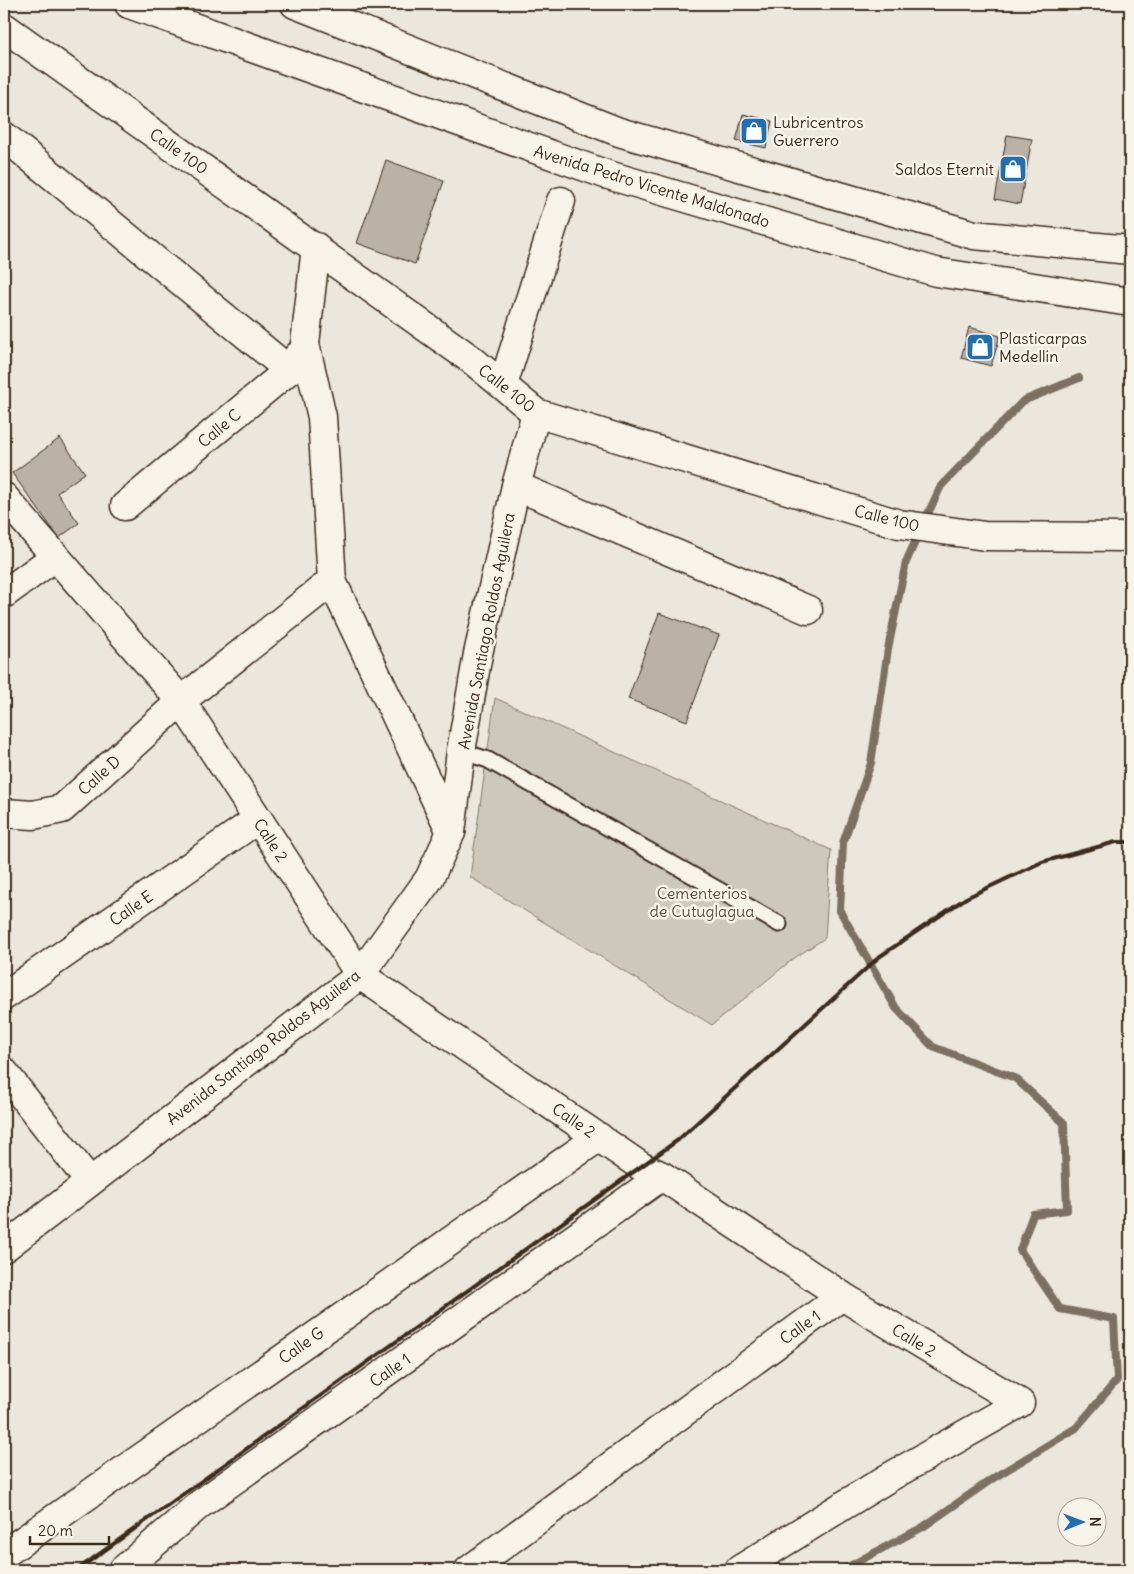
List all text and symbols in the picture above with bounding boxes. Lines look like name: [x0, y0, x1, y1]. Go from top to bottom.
place label: Lubricentros Guerrero: [773, 112, 863, 150]
shop icon: Lubricentros Guerrero: [739, 116, 769, 146]
street label: Calle 100: [146, 124, 212, 178]
street label: Avenida Pedro Vicente Maldonado: [532, 141, 772, 231]
shop icon: Saldos Eternit: [998, 154, 1028, 184]
place label: Saldos Eternit: [895, 159, 995, 179]
place label: Plasticarpas Medellin: [999, 328, 1087, 366]
shop icon: Plasticarpas Medellin: [965, 332, 995, 362]
street label: Calle 100: [475, 360, 539, 416]
street label: Calle C: [194, 404, 244, 452]
street label: Calle 100: [852, 500, 922, 536]
street label: Avenida Santiago Roldos Aguilera: [453, 511, 519, 751]
street label: Calle D: [74, 751, 124, 799]
street label: Calle 2: [250, 814, 293, 866]
park label: Cementerios de Cutuglagua: [650, 883, 755, 921]
street label: Calle E: [105, 886, 157, 930]
street label: Avenida Santiago Roldos Aguilera: [162, 965, 364, 1129]
street label: Calle 2: [549, 1098, 600, 1142]
street label: Calle 1: [776, 1306, 824, 1348]
street label: Calle 2: [888, 1319, 940, 1361]
street label: Calle G: [274, 1322, 328, 1368]
street label: Calle 1: [366, 1349, 414, 1391]
north arrow: [1056, 1496, 1106, 1546]
scale bar: [30, 1514, 109, 1546]
text: N: [1086, 1517, 1104, 1527]
text: 20 m: [38, 1521, 73, 1540]

